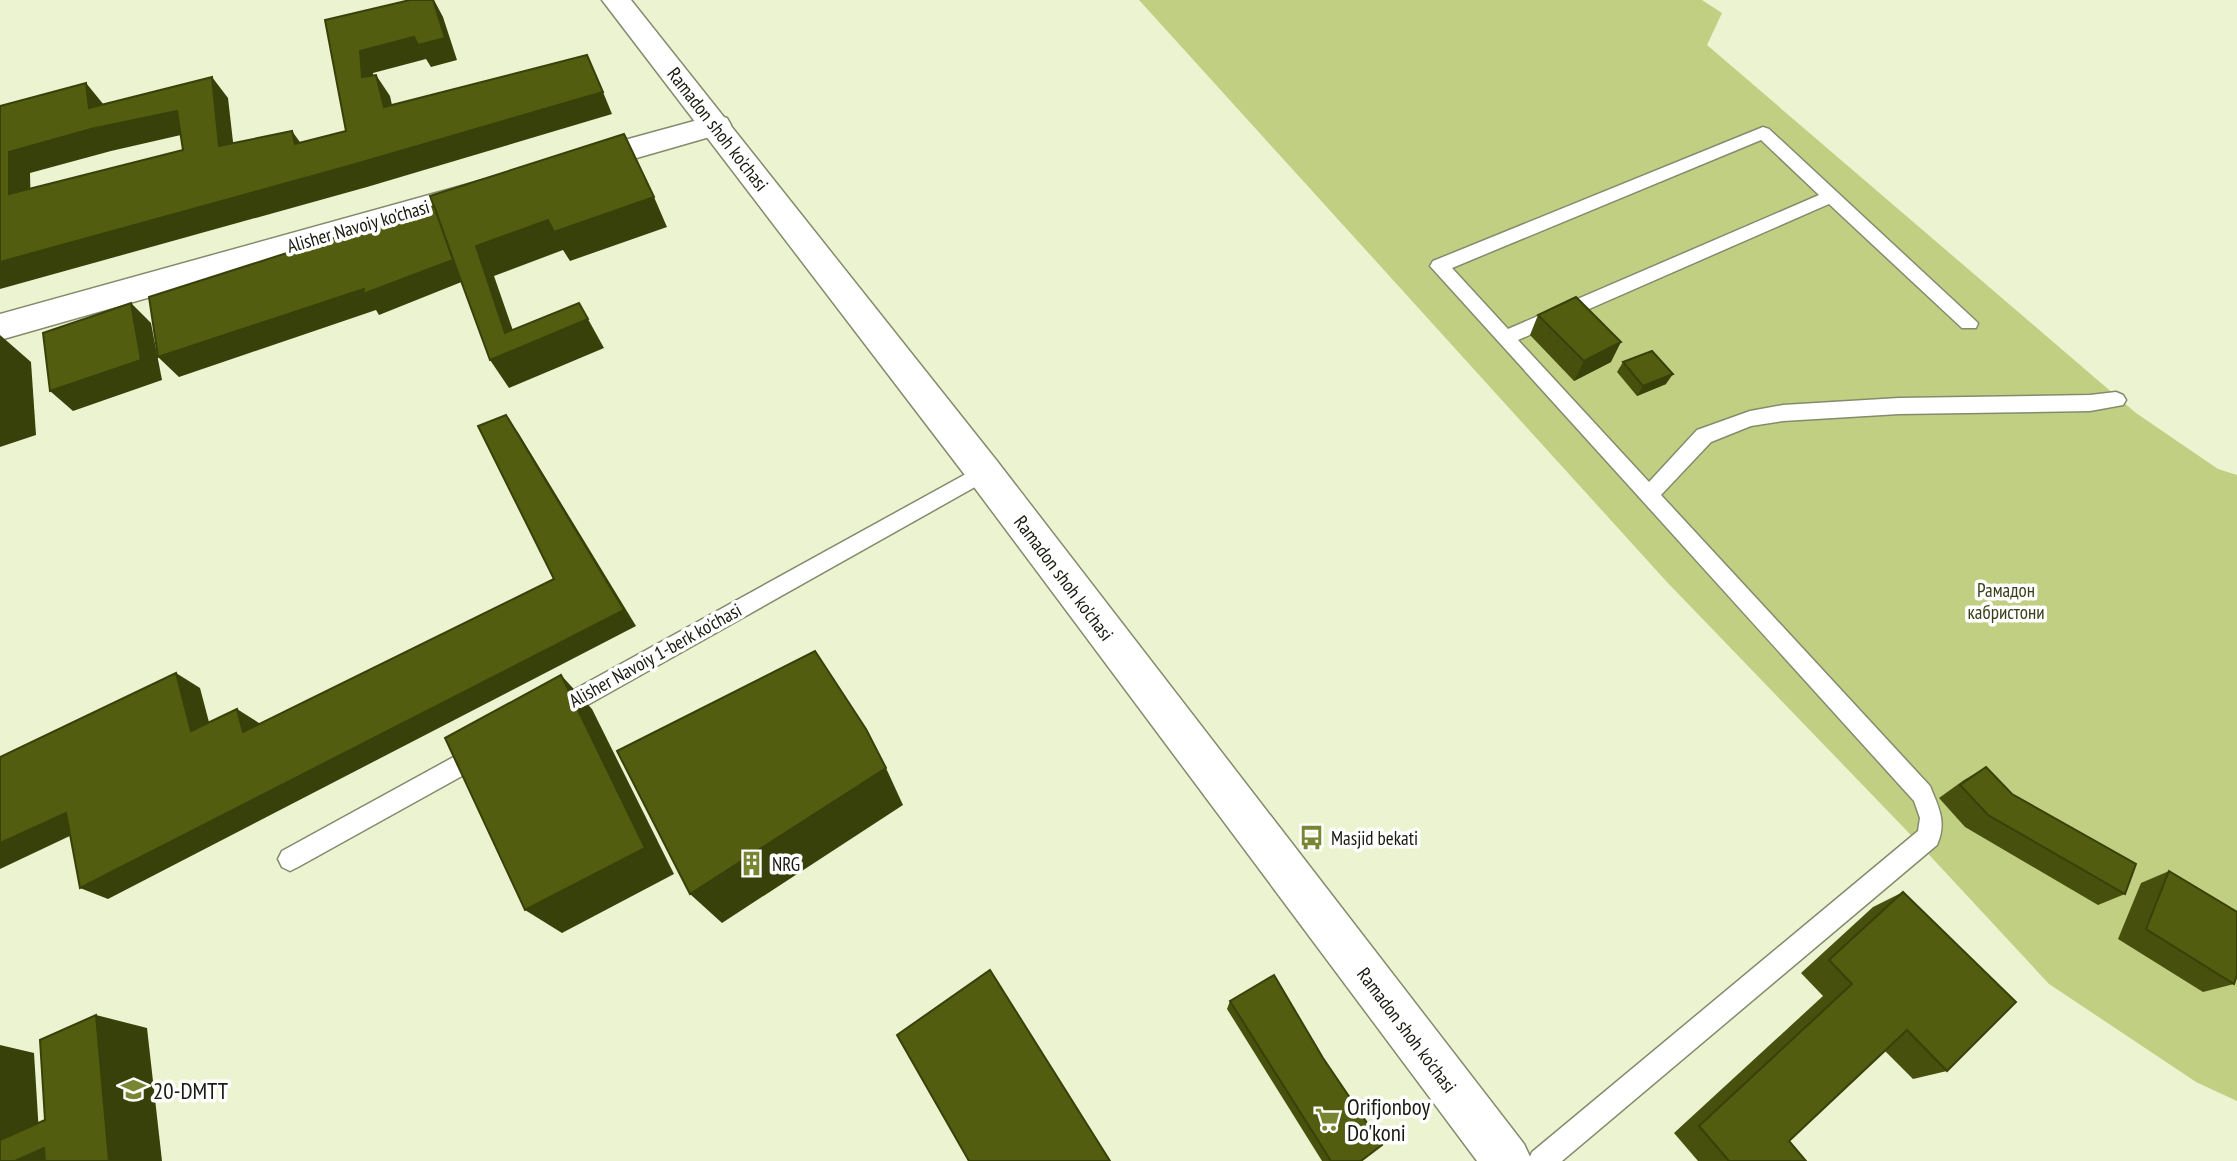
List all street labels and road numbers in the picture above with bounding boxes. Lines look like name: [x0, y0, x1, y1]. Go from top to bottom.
street label: Ramadon shoh ko'chasi: [662, 62, 774, 196]
street label: Alisher Navoiy ko'chasi: [284, 194, 432, 258]
street label: Ramadon shoh ko'chasi: [1009, 511, 1119, 645]
street label: Alisher Navoiy 1-berk ko'chasi: [565, 598, 745, 712]
street label: Ramadon shoh ko'chasi: [1352, 963, 1462, 1097]

